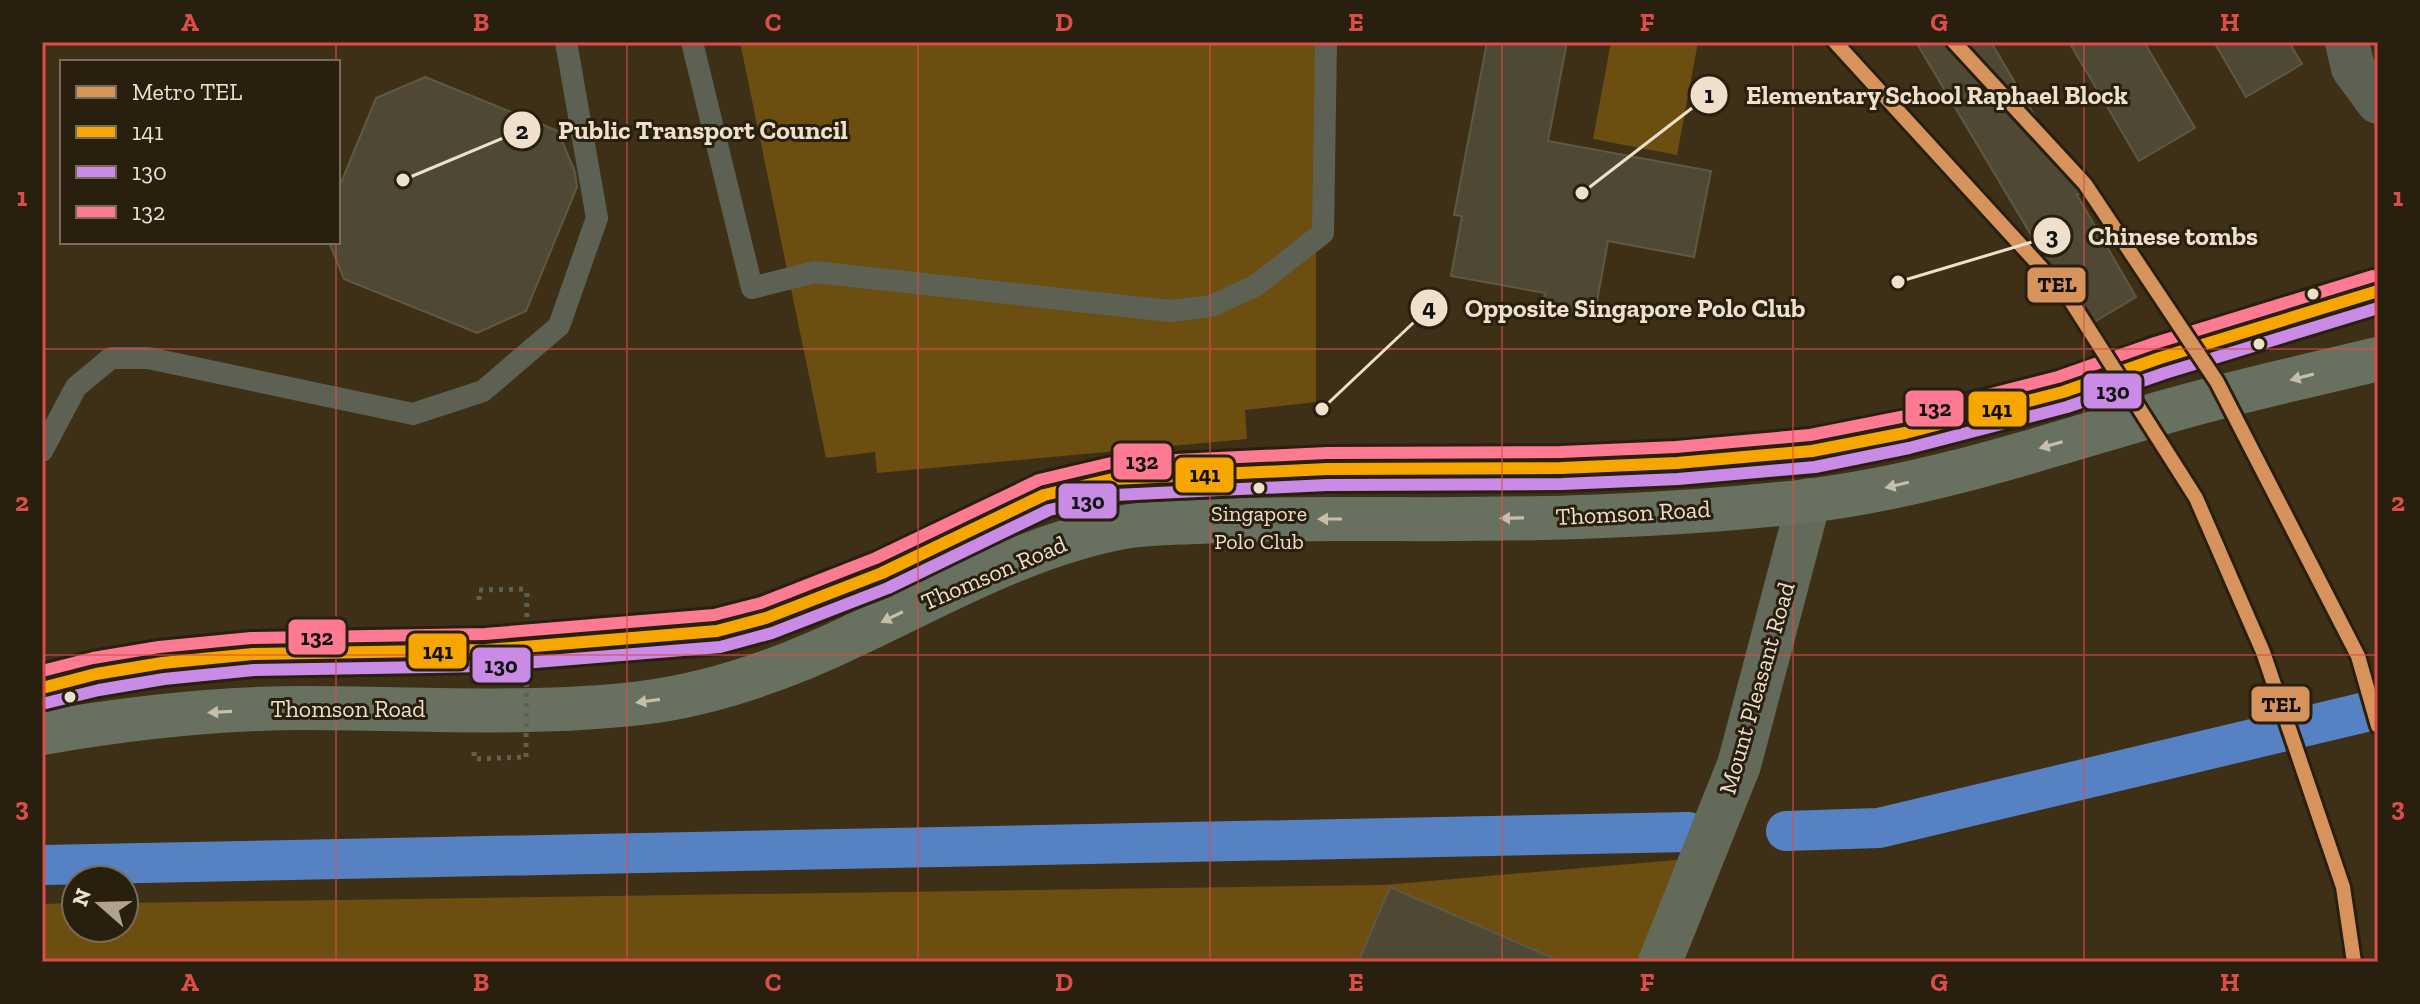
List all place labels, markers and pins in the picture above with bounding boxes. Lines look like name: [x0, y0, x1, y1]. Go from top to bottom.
callout: Elementary School Raphael Block: [1689, 70, 2144, 120]
callout: Public Transport Council: [502, 105, 864, 155]
callout: Chinese tombs: [2032, 211, 2274, 261]
callout: Opposite Singapore Polo Club: [1409, 283, 1821, 333]
unlabelled marker: [2305, 286, 2321, 302]
unlabelled marker: [2251, 336, 2267, 352]
marker: Singapore Polo Club: [1251, 480, 1267, 496]
place label: Singapore Polo Club: [1211, 500, 1307, 555]
unlabelled marker: [62, 689, 78, 705]

